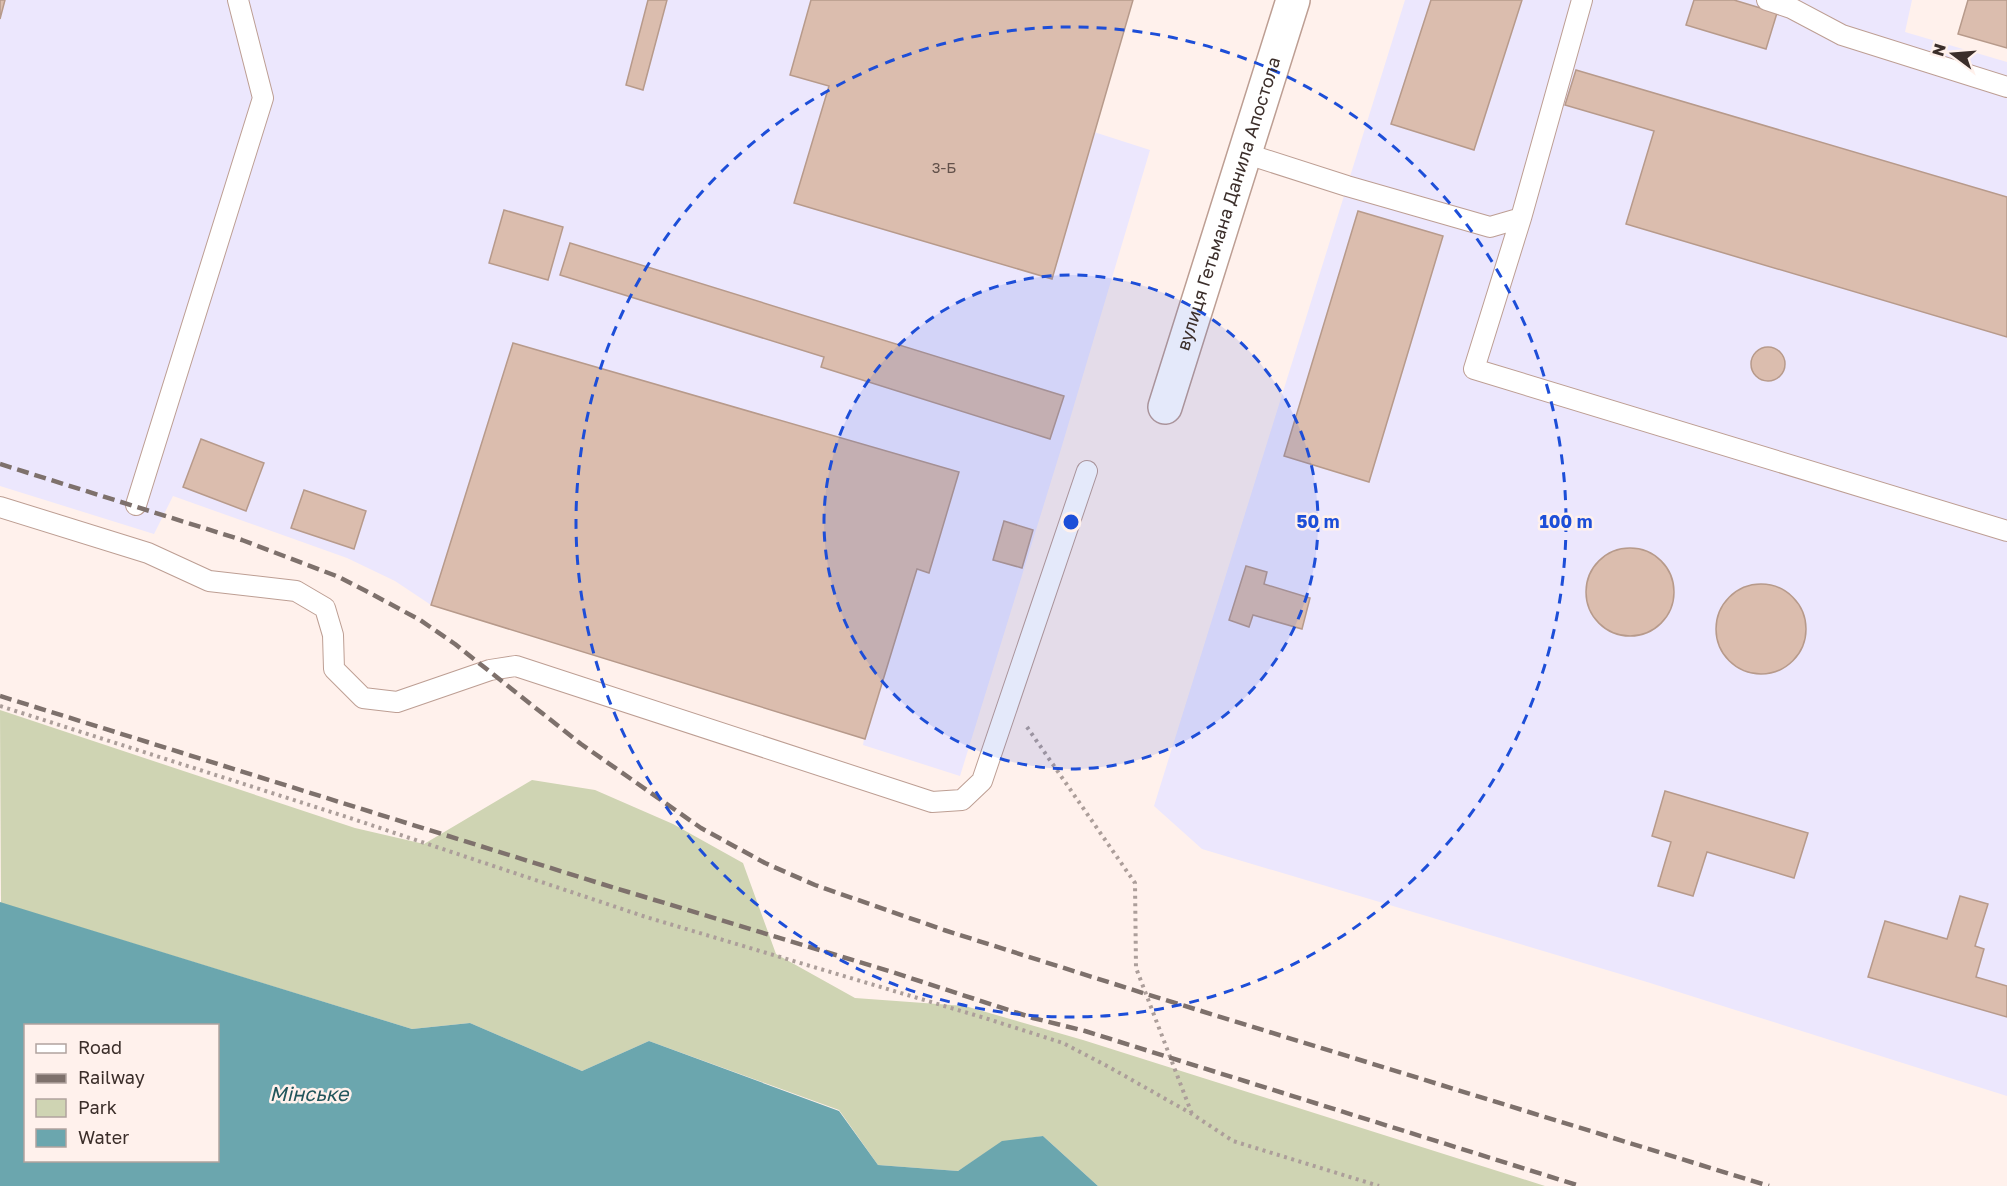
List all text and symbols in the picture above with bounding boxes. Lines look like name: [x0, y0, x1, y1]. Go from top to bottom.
north arrow: [1923, 24, 1983, 84]
text: N: [1927, 41, 1950, 58]
street label: вулиця Гетьмана Данила Апостола: [1171, 54, 1284, 353]
house number: 3-Б: [932, 158, 956, 176]
text: 50 m: [1297, 510, 1339, 532]
text: 100 m: [1540, 510, 1592, 532]
centre of rings: [1061, 512, 1081, 532]
legend: [24, 1024, 219, 1162]
text: Road: [78, 1036, 122, 1058]
text: Railway: [78, 1066, 145, 1088]
water label: Мінське: [270, 1081, 350, 1105]
text: Park: [78, 1096, 117, 1118]
text: Water: [78, 1126, 129, 1148]

